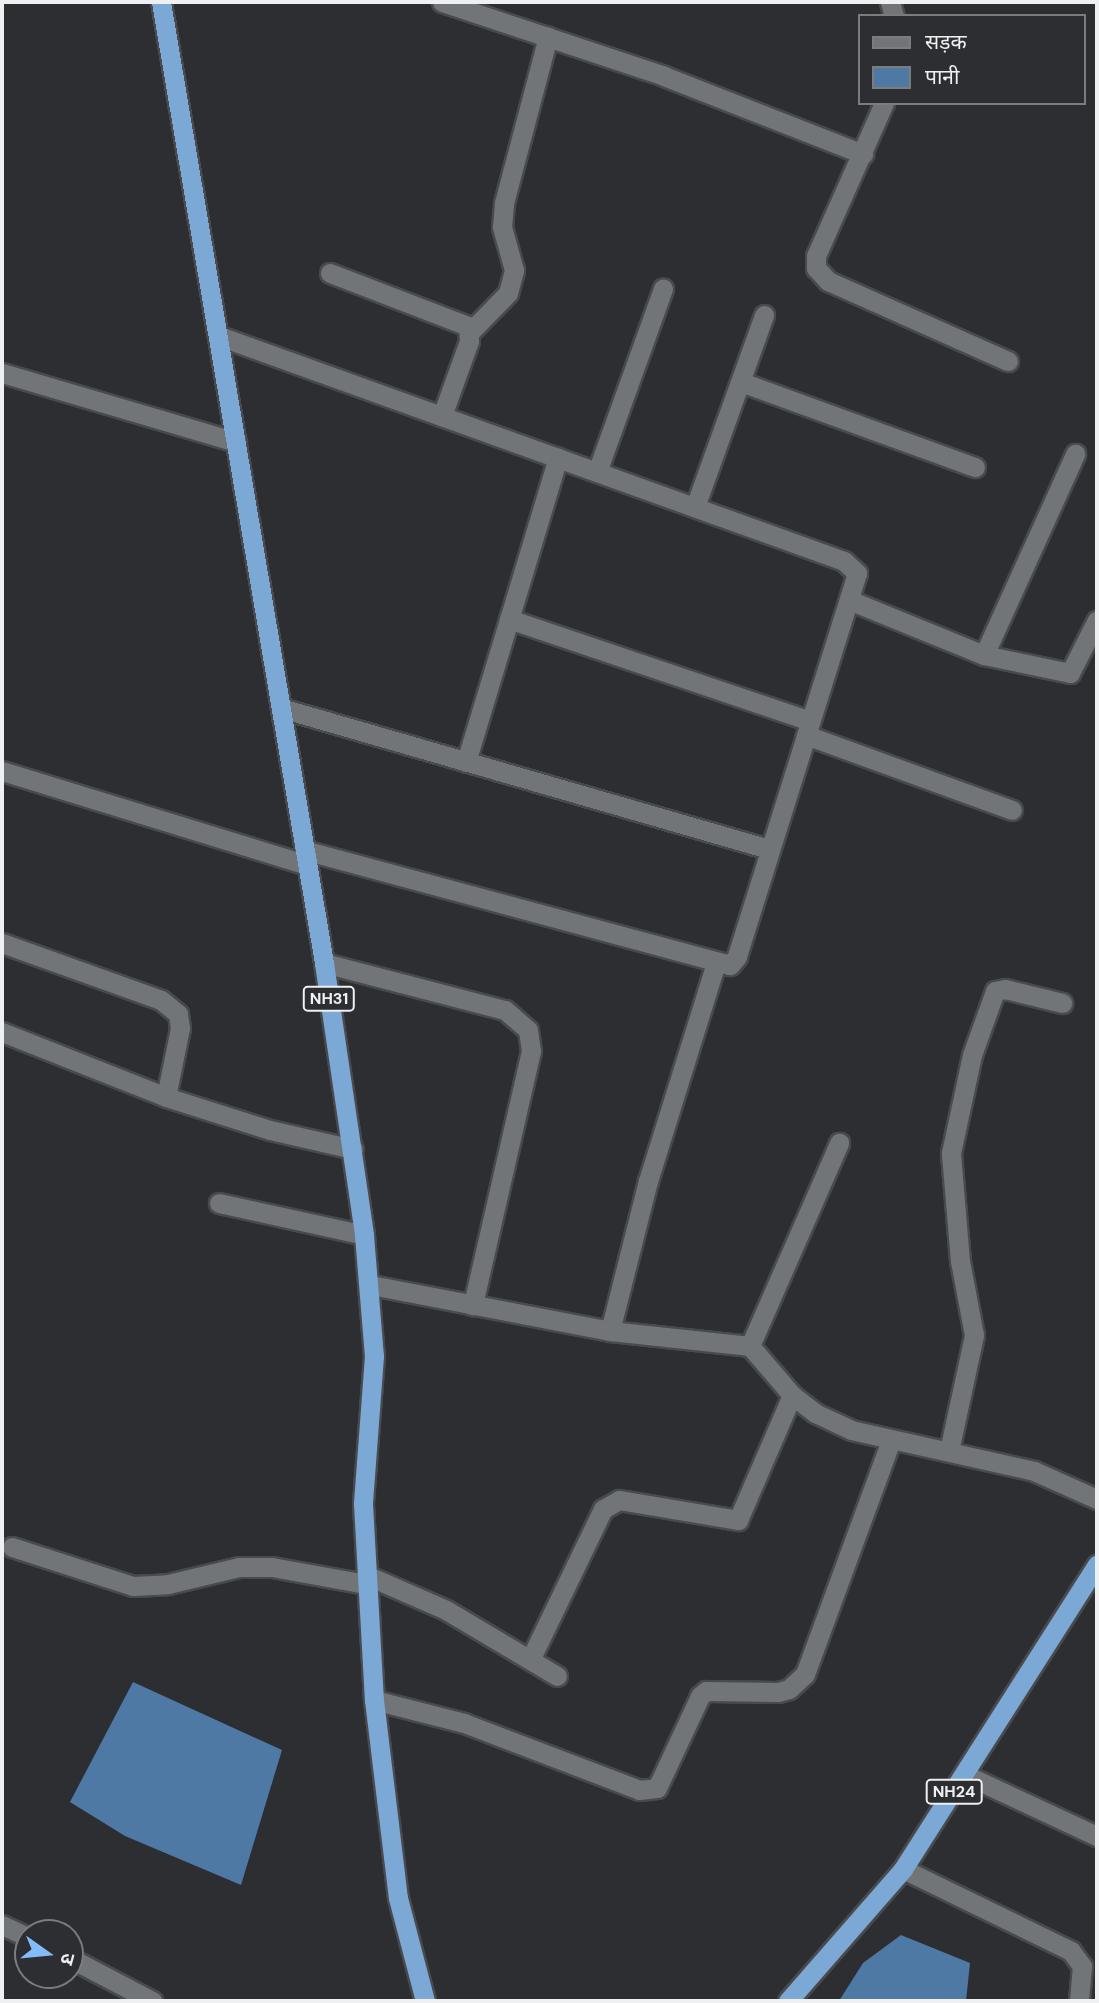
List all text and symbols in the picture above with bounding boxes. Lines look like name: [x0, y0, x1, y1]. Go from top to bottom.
legend: [858, 14, 1085, 105]
text: सड़क: [925, 28, 967, 56]
text: पानी: [925, 63, 959, 91]
road number: NH31: [303, 987, 355, 1012]
road number: NH24: [924, 1780, 984, 1804]
north arrow: [14, 1919, 84, 1989]
text: उ: [54, 1950, 81, 1968]

